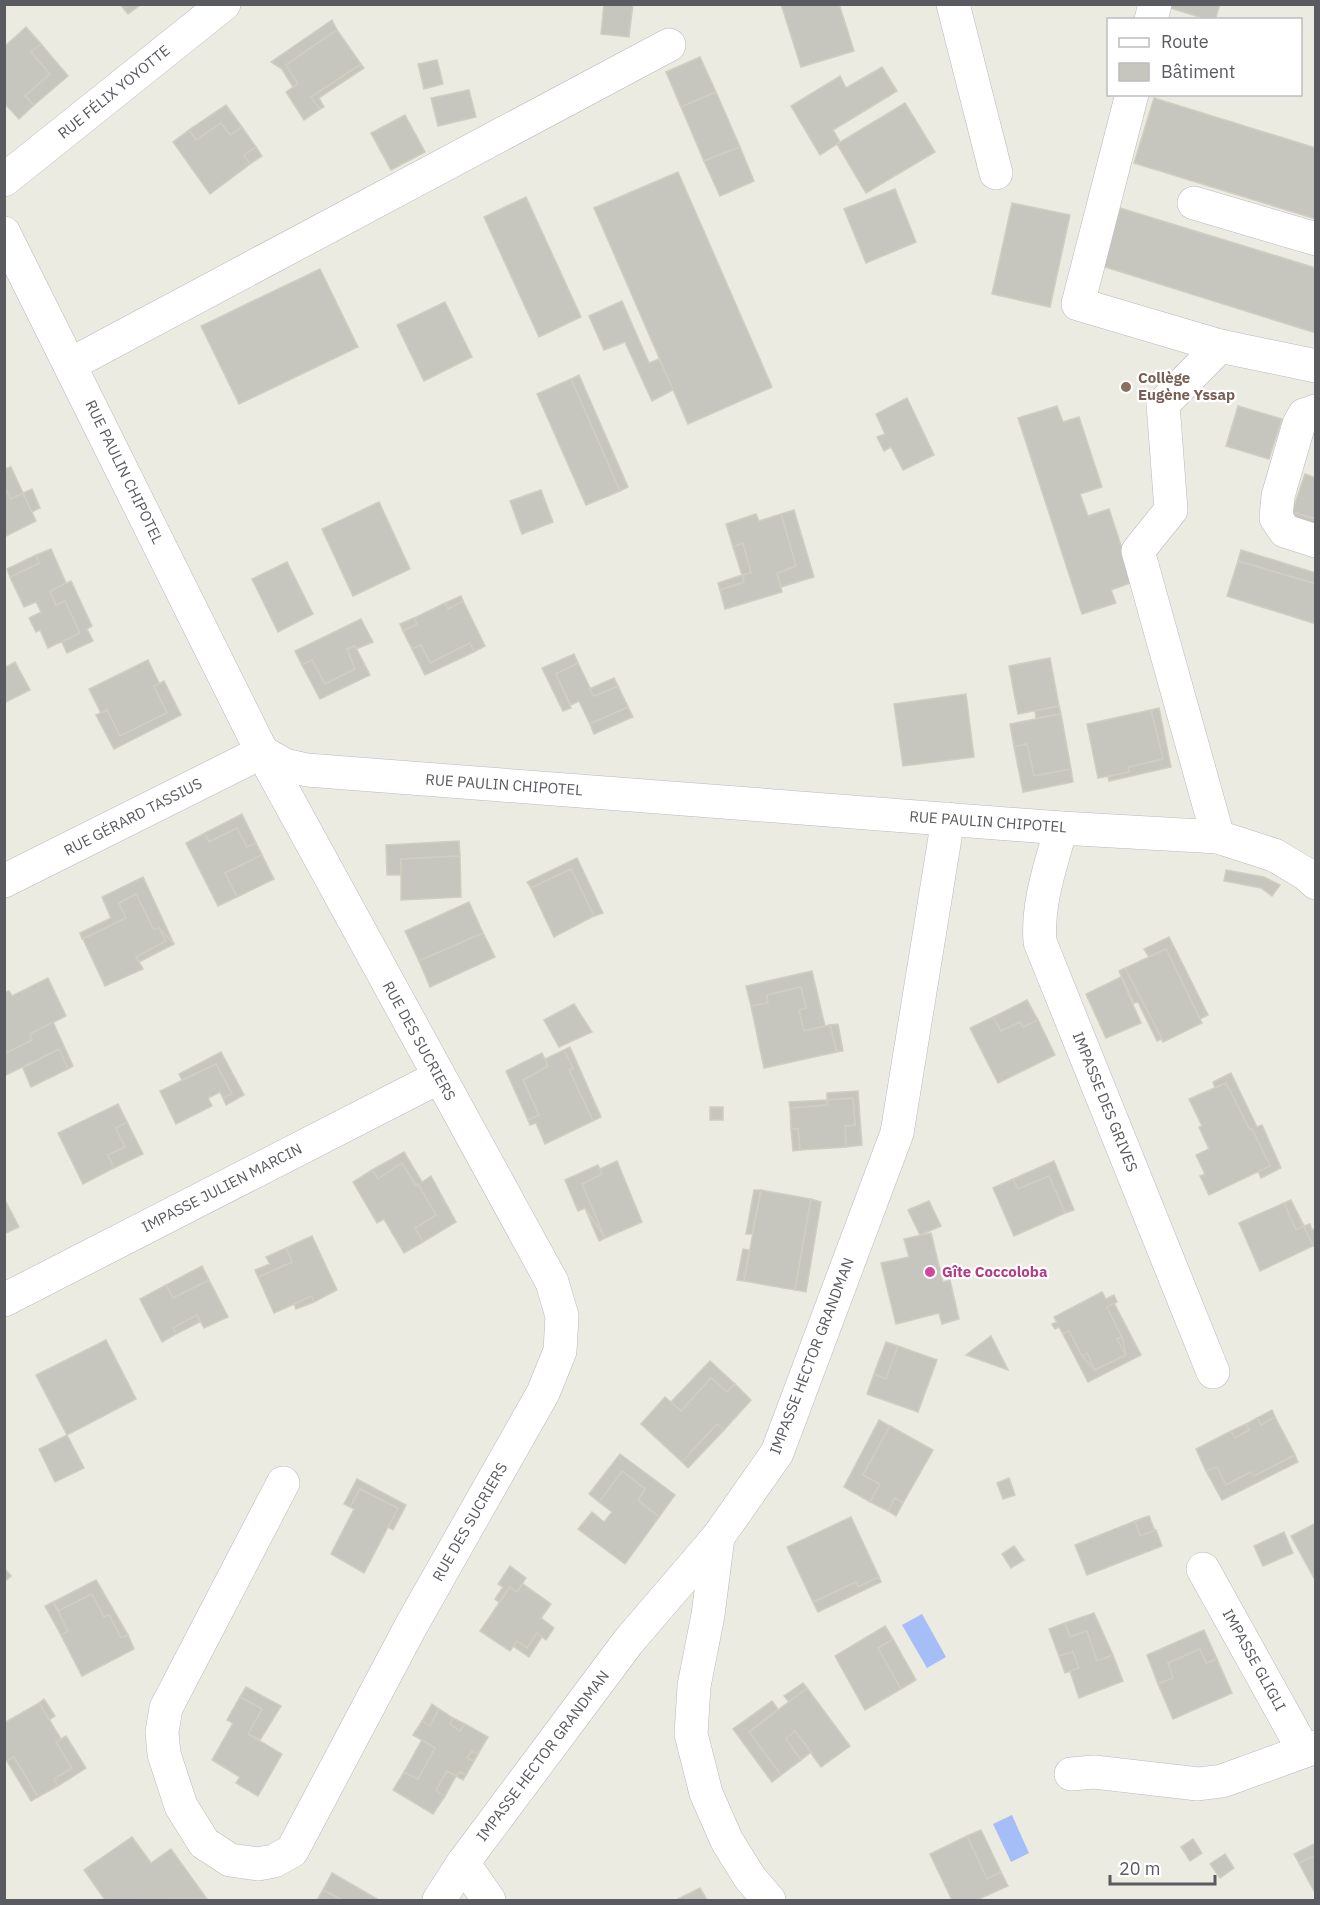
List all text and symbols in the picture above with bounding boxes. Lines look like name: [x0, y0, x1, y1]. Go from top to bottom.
legend: [1107, 18, 1302, 96]
text: Route: [1161, 30, 1209, 53]
street label: RUE FÉLIX YOYOTTE: [54, 41, 174, 143]
text: Bâtiment: [1161, 60, 1235, 83]
place label: Collège Eugène Yssap: [1138, 368, 1235, 404]
marker: Collège Eugène Yssap: [1119, 380, 1133, 394]
street label: RUE PAULIN CHIPOTEL: [81, 397, 168, 547]
street label: RUE PAULIN CHIPOTEL: [425, 770, 584, 800]
street label: RUE GÉRARD TASSIUS: [60, 773, 205, 860]
street label: RUE PAULIN CHIPOTEL: [909, 807, 1068, 837]
street label: RUE DES SUCRIERS: [379, 978, 460, 1104]
street label: IMPASSE DES GRIVES: [1069, 1029, 1142, 1175]
street label: IMPASSE JULIEN MARCIN: [139, 1139, 305, 1236]
street label: IMPASSE HECTOR GRANDMAN: [765, 1255, 858, 1457]
place label: Gîte Coccoloba: [942, 1262, 1048, 1281]
marker: Gîte Coccoloba: [923, 1265, 937, 1279]
street label: RUE DES SUCRIERS: [428, 1459, 511, 1584]
street label: IMPASSE GLIGLI: [1219, 1605, 1290, 1714]
street label: IMPASSE HECTOR GRANDMAN: [472, 1666, 613, 1845]
scale bar: [1110, 1848, 1215, 1886]
text: 20 m: [1119, 1857, 1161, 1880]

